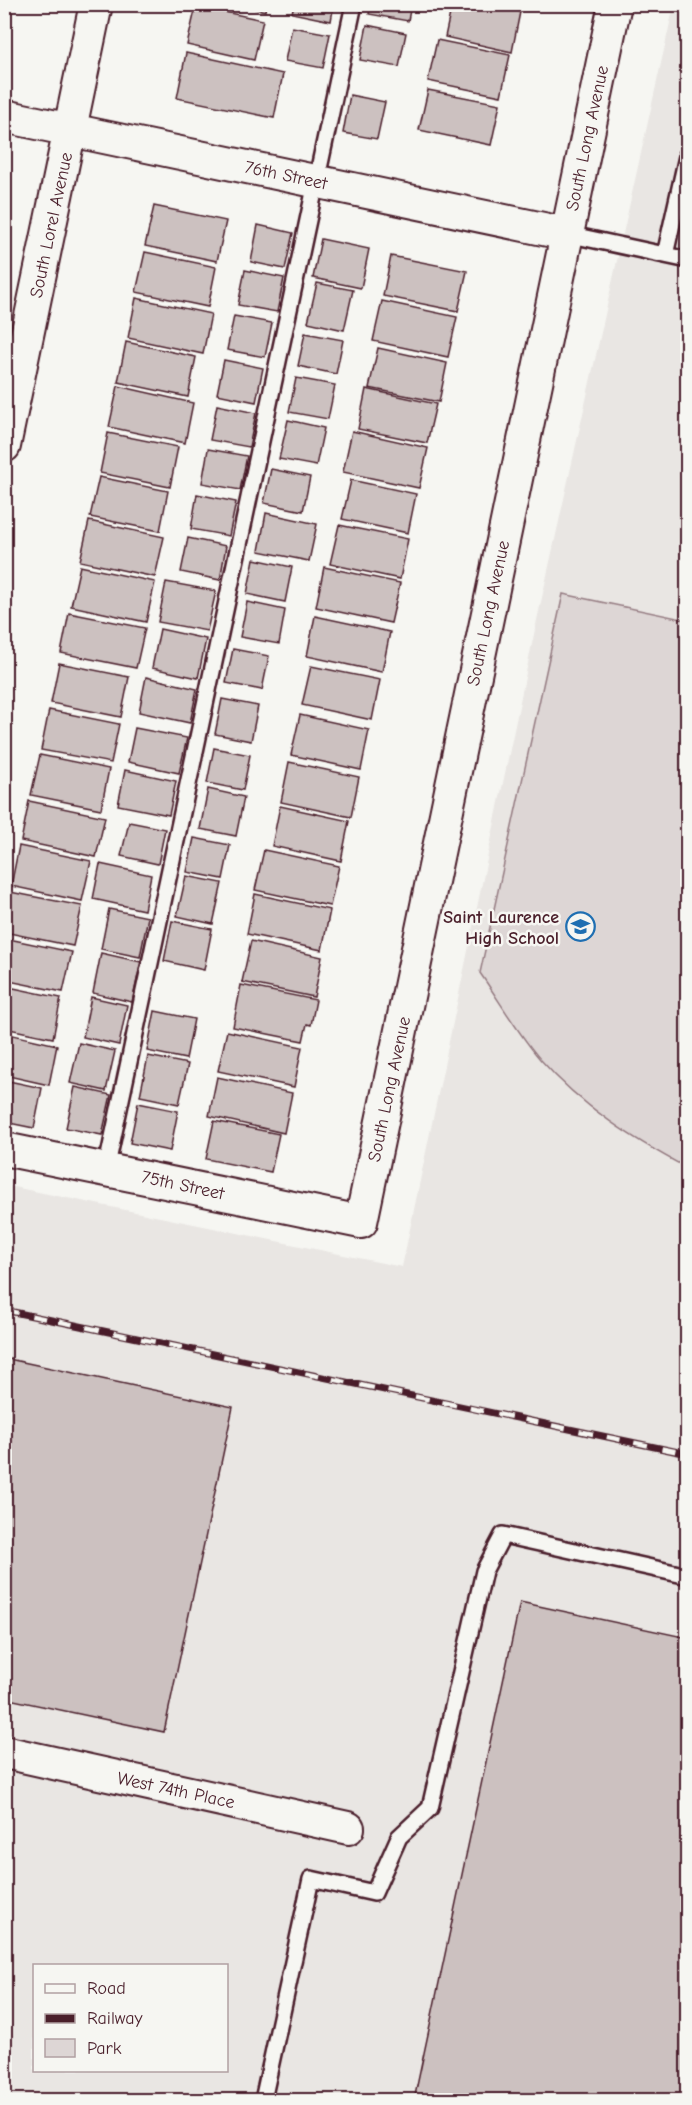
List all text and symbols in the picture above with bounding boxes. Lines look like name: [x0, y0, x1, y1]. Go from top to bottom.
street label: South Long Avenue: [562, 64, 613, 213]
street label: South Lorel Avenue: [26, 150, 77, 300]
street label: 76th Street: [243, 156, 330, 195]
street label: South Long Avenue: [463, 539, 514, 688]
place label: Saint Laurence High School: [443, 907, 559, 949]
school or university icon: Saint Laurence High School: [564, 911, 596, 943]
street label: South Long Avenue: [364, 1015, 415, 1164]
street label: 75th Street: [140, 1166, 227, 1205]
street label: West 74th Place: [115, 1768, 237, 1813]
legend: [33, 1964, 228, 2072]
text: Road: [87, 1978, 126, 1999]
text: Railway: [87, 2008, 144, 2029]
text: Park: [87, 2038, 122, 2059]

